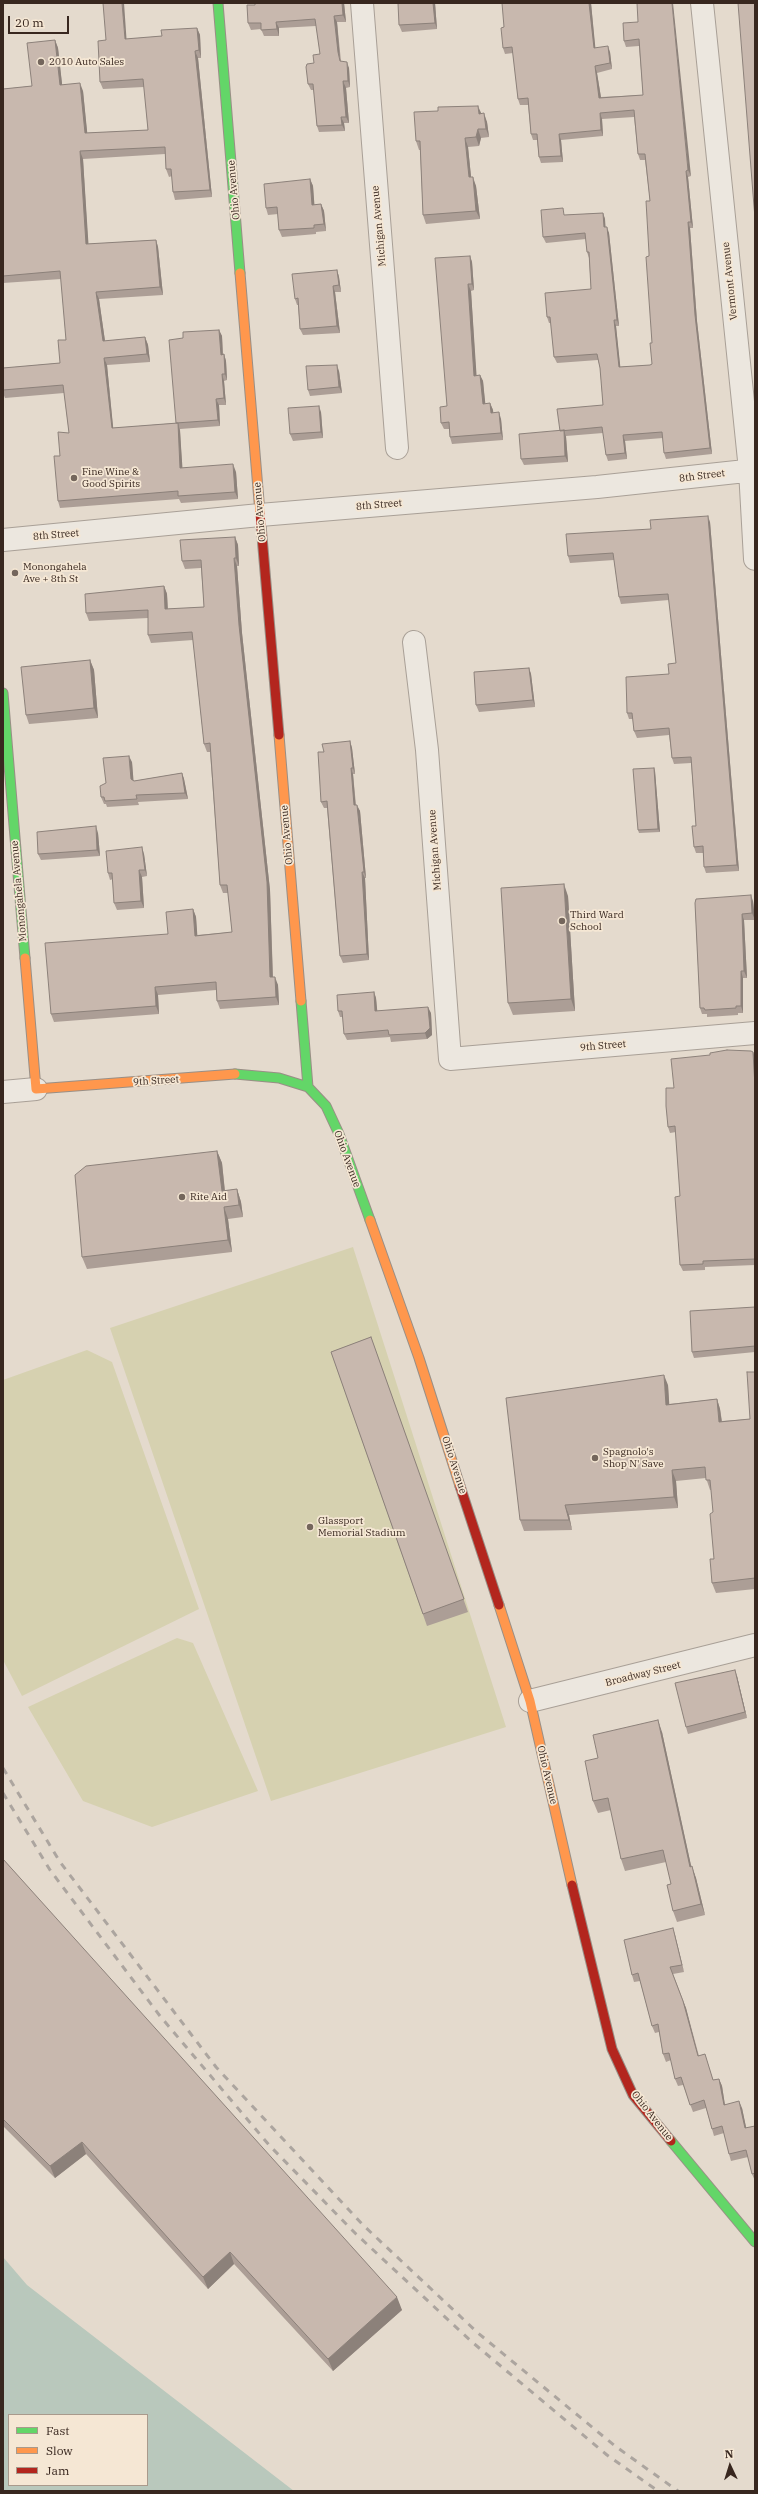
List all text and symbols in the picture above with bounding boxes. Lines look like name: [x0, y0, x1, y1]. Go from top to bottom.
scale bar: [10, 8, 71, 34]
text: 20 m: [15, 15, 44, 30]
place label: 2010 Auto Sales: [49, 56, 124, 68]
marker: 2010 Auto Sales: [36, 57, 46, 67]
street label: Ohio Avenue: [225, 160, 243, 220]
street label: Michigan Avenue: [369, 185, 389, 267]
street label: Vermont Avenue: [720, 241, 740, 321]
place label: Fine Wine & Good Spirits: [82, 466, 140, 490]
street label: 8th Street: [678, 467, 726, 485]
marker: Fine Wine & Good Spirits: [69, 473, 79, 483]
street label: Ohio Avenue: [251, 482, 269, 542]
street label: 8th Street: [355, 497, 403, 513]
street label: 8th Street: [32, 527, 80, 543]
place label: Monongahela Ave + 8th St: [23, 561, 87, 584]
marker: Monongahela Ave + 8th St: [10, 568, 20, 578]
street label: Ohio Avenue: [278, 805, 296, 865]
street label: Michigan Avenue: [426, 809, 444, 891]
street label: Monongahela Avenue: [9, 840, 29, 942]
place label: Third Ward School: [570, 909, 624, 932]
marker: Third Ward School: [557, 916, 567, 926]
street label: 9th Street: [579, 1038, 627, 1054]
street label: 9th Street: [133, 1073, 179, 1089]
street label: Ohio Avenue: [331, 1129, 363, 1189]
place label: Rite Aid: [190, 1191, 227, 1203]
marker: Rite Aid: [177, 1192, 187, 1202]
street label: Ohio Avenue: [439, 1435, 469, 1495]
place label: Spagnolo's Shop N' Save: [603, 1446, 664, 1470]
marker: Spagnolo's Shop N' Save: [590, 1453, 600, 1463]
place label: Glassport Memorial Stadium: [318, 1515, 405, 1538]
marker: Glassport Memorial Stadium: [305, 1522, 315, 1532]
street label: Broadway Street: [604, 1659, 682, 1689]
street label: Ohio Avenue: [534, 1745, 560, 1805]
street label: Ohio Avenue: [629, 2089, 675, 2143]
legend: [8, 2414, 148, 2486]
text: Fast: [46, 2423, 70, 2438]
text: Slow: [46, 2443, 73, 2458]
north arrow: [710, 2446, 750, 2486]
text: N: [724, 2447, 734, 2461]
text: Jam: [46, 2463, 69, 2478]

